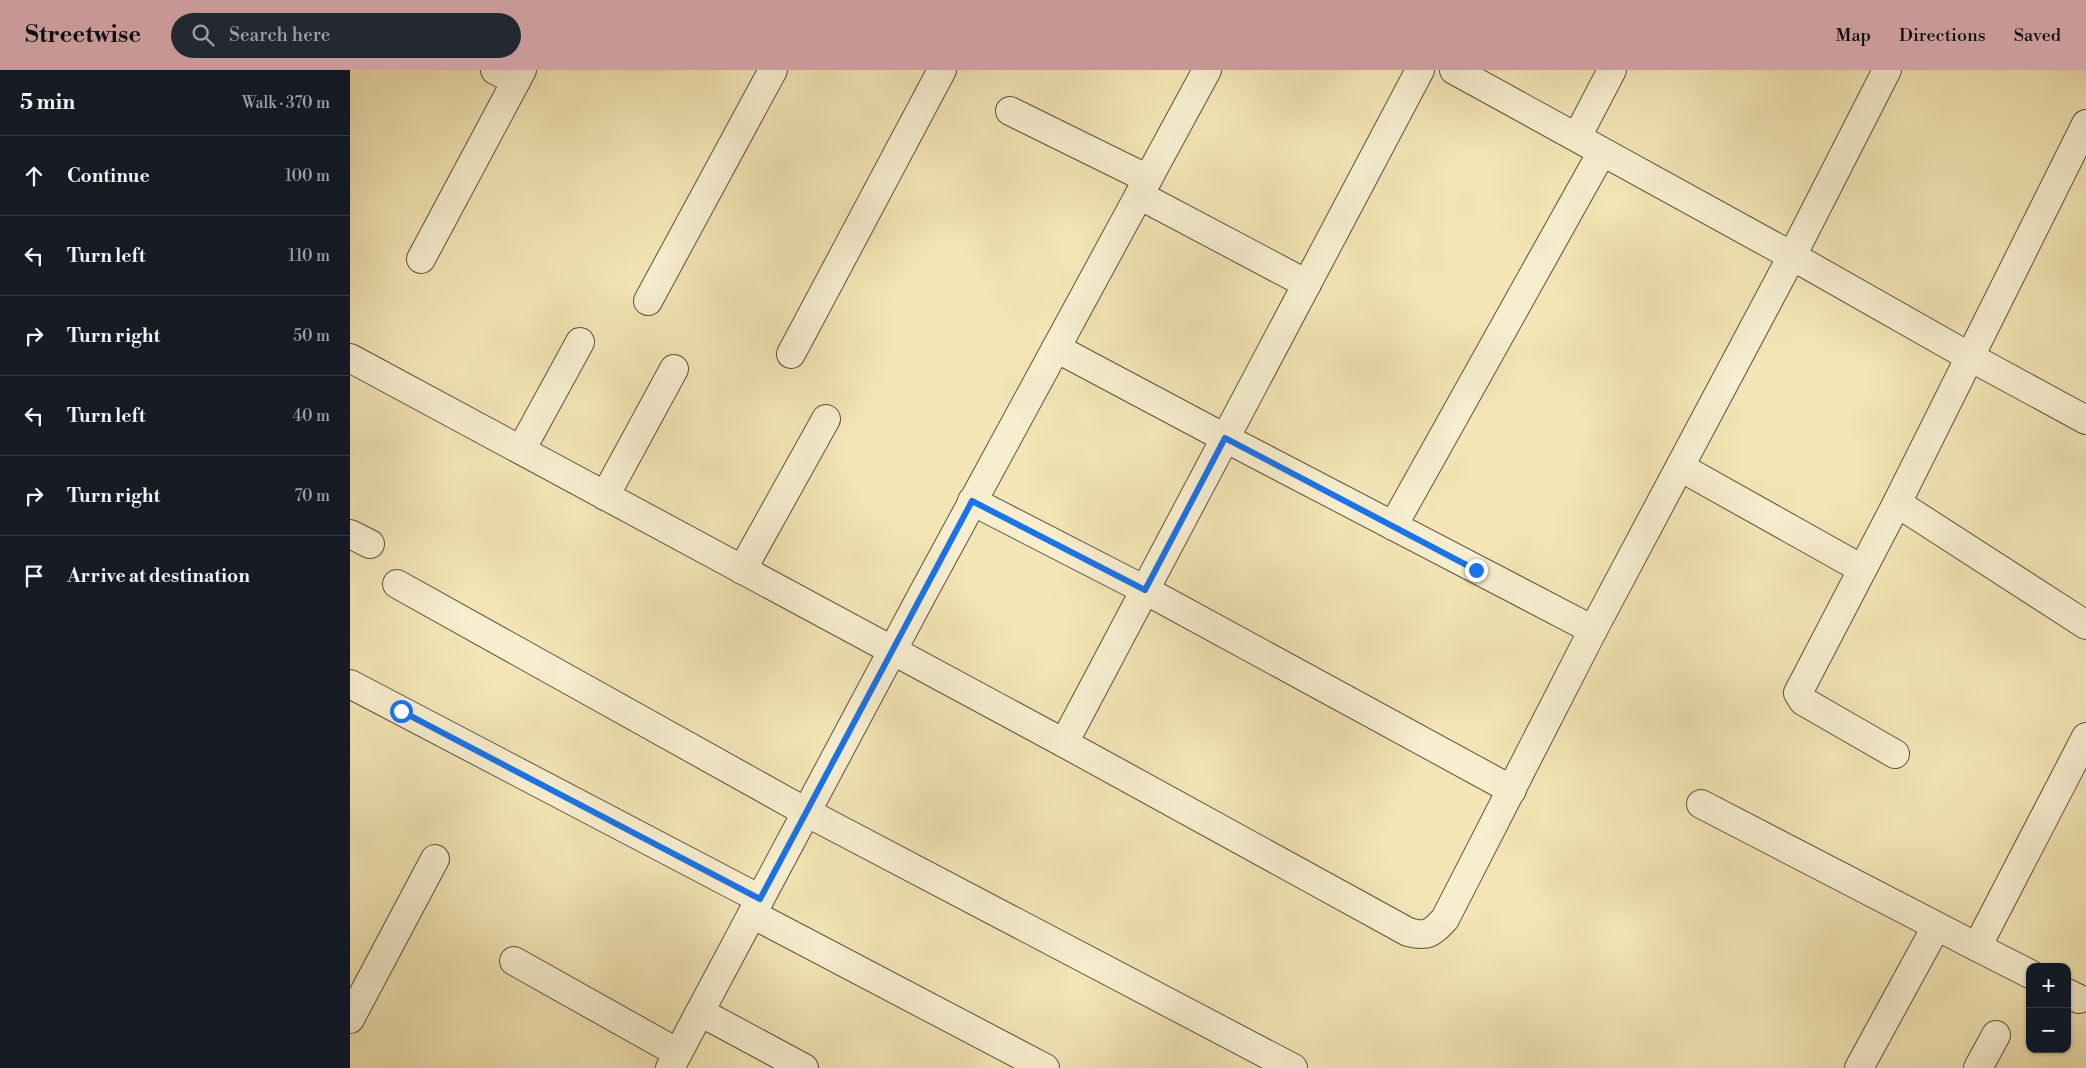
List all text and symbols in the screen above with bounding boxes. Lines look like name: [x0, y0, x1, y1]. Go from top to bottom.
search box: [171, 13, 521, 58]
text: Streetwise: [25, 20, 141, 50]
icon: search: [189, 21, 217, 49]
text: Search here: [229, 23, 330, 47]
text: Map: [1835, 24, 1871, 47]
text: Directions: [1899, 24, 1986, 47]
text: Saved: [2014, 24, 2061, 47]
text: 5 min: [20, 90, 75, 116]
text: Walk · 370 m: [242, 93, 330, 113]
icon: ahead: [20, 162, 48, 190]
text: Continue: [67, 164, 150, 188]
text: 100 m: [285, 166, 330, 186]
icon: left: [20, 242, 48, 270]
text: Turn left: [67, 244, 146, 268]
text: 110 m: [288, 246, 330, 266]
icon: right: [20, 322, 48, 350]
text: Turn right: [67, 324, 160, 348]
text: 50 m: [293, 326, 330, 346]
icon: left: [20, 402, 48, 430]
text: Turn left: [67, 404, 146, 428]
text: 40 m: [293, 406, 330, 426]
icon: right: [20, 482, 48, 510]
text: Turn right: [67, 484, 160, 508]
text: 70 m: [294, 486, 330, 506]
route end: [1465, 559, 1488, 582]
icon: arrive: [20, 562, 48, 590]
text: Arrive at destination: [67, 564, 250, 588]
route start: [390, 700, 413, 723]
map controls: [2026, 963, 2071, 1053]
button: +: [2026, 963, 2071, 1008]
button: −: [2026, 1008, 2071, 1053]

